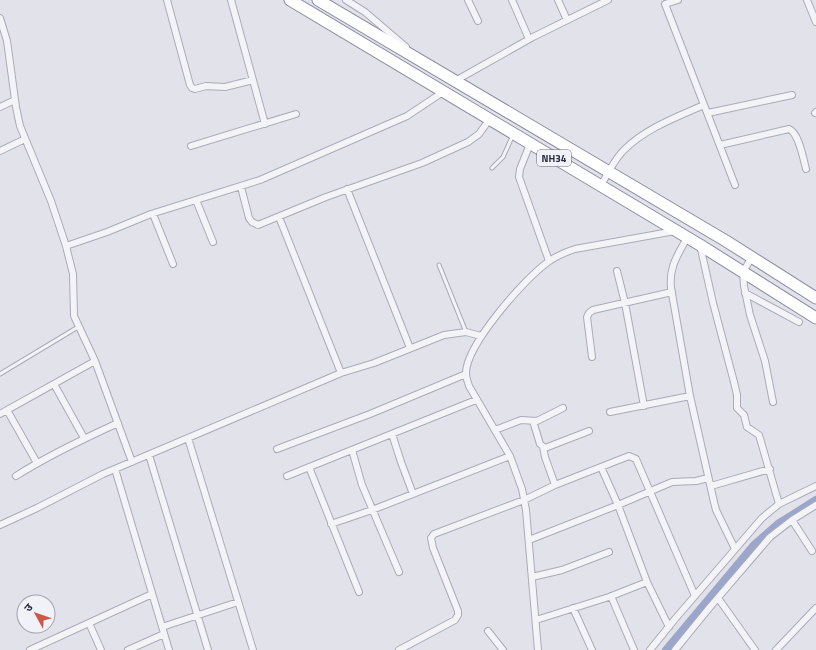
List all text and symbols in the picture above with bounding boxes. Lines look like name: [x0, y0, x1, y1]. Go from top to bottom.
road number: NH34: [537, 150, 571, 166]
north arrow: [16, 594, 56, 634]
text: उ: [20, 600, 37, 615]

